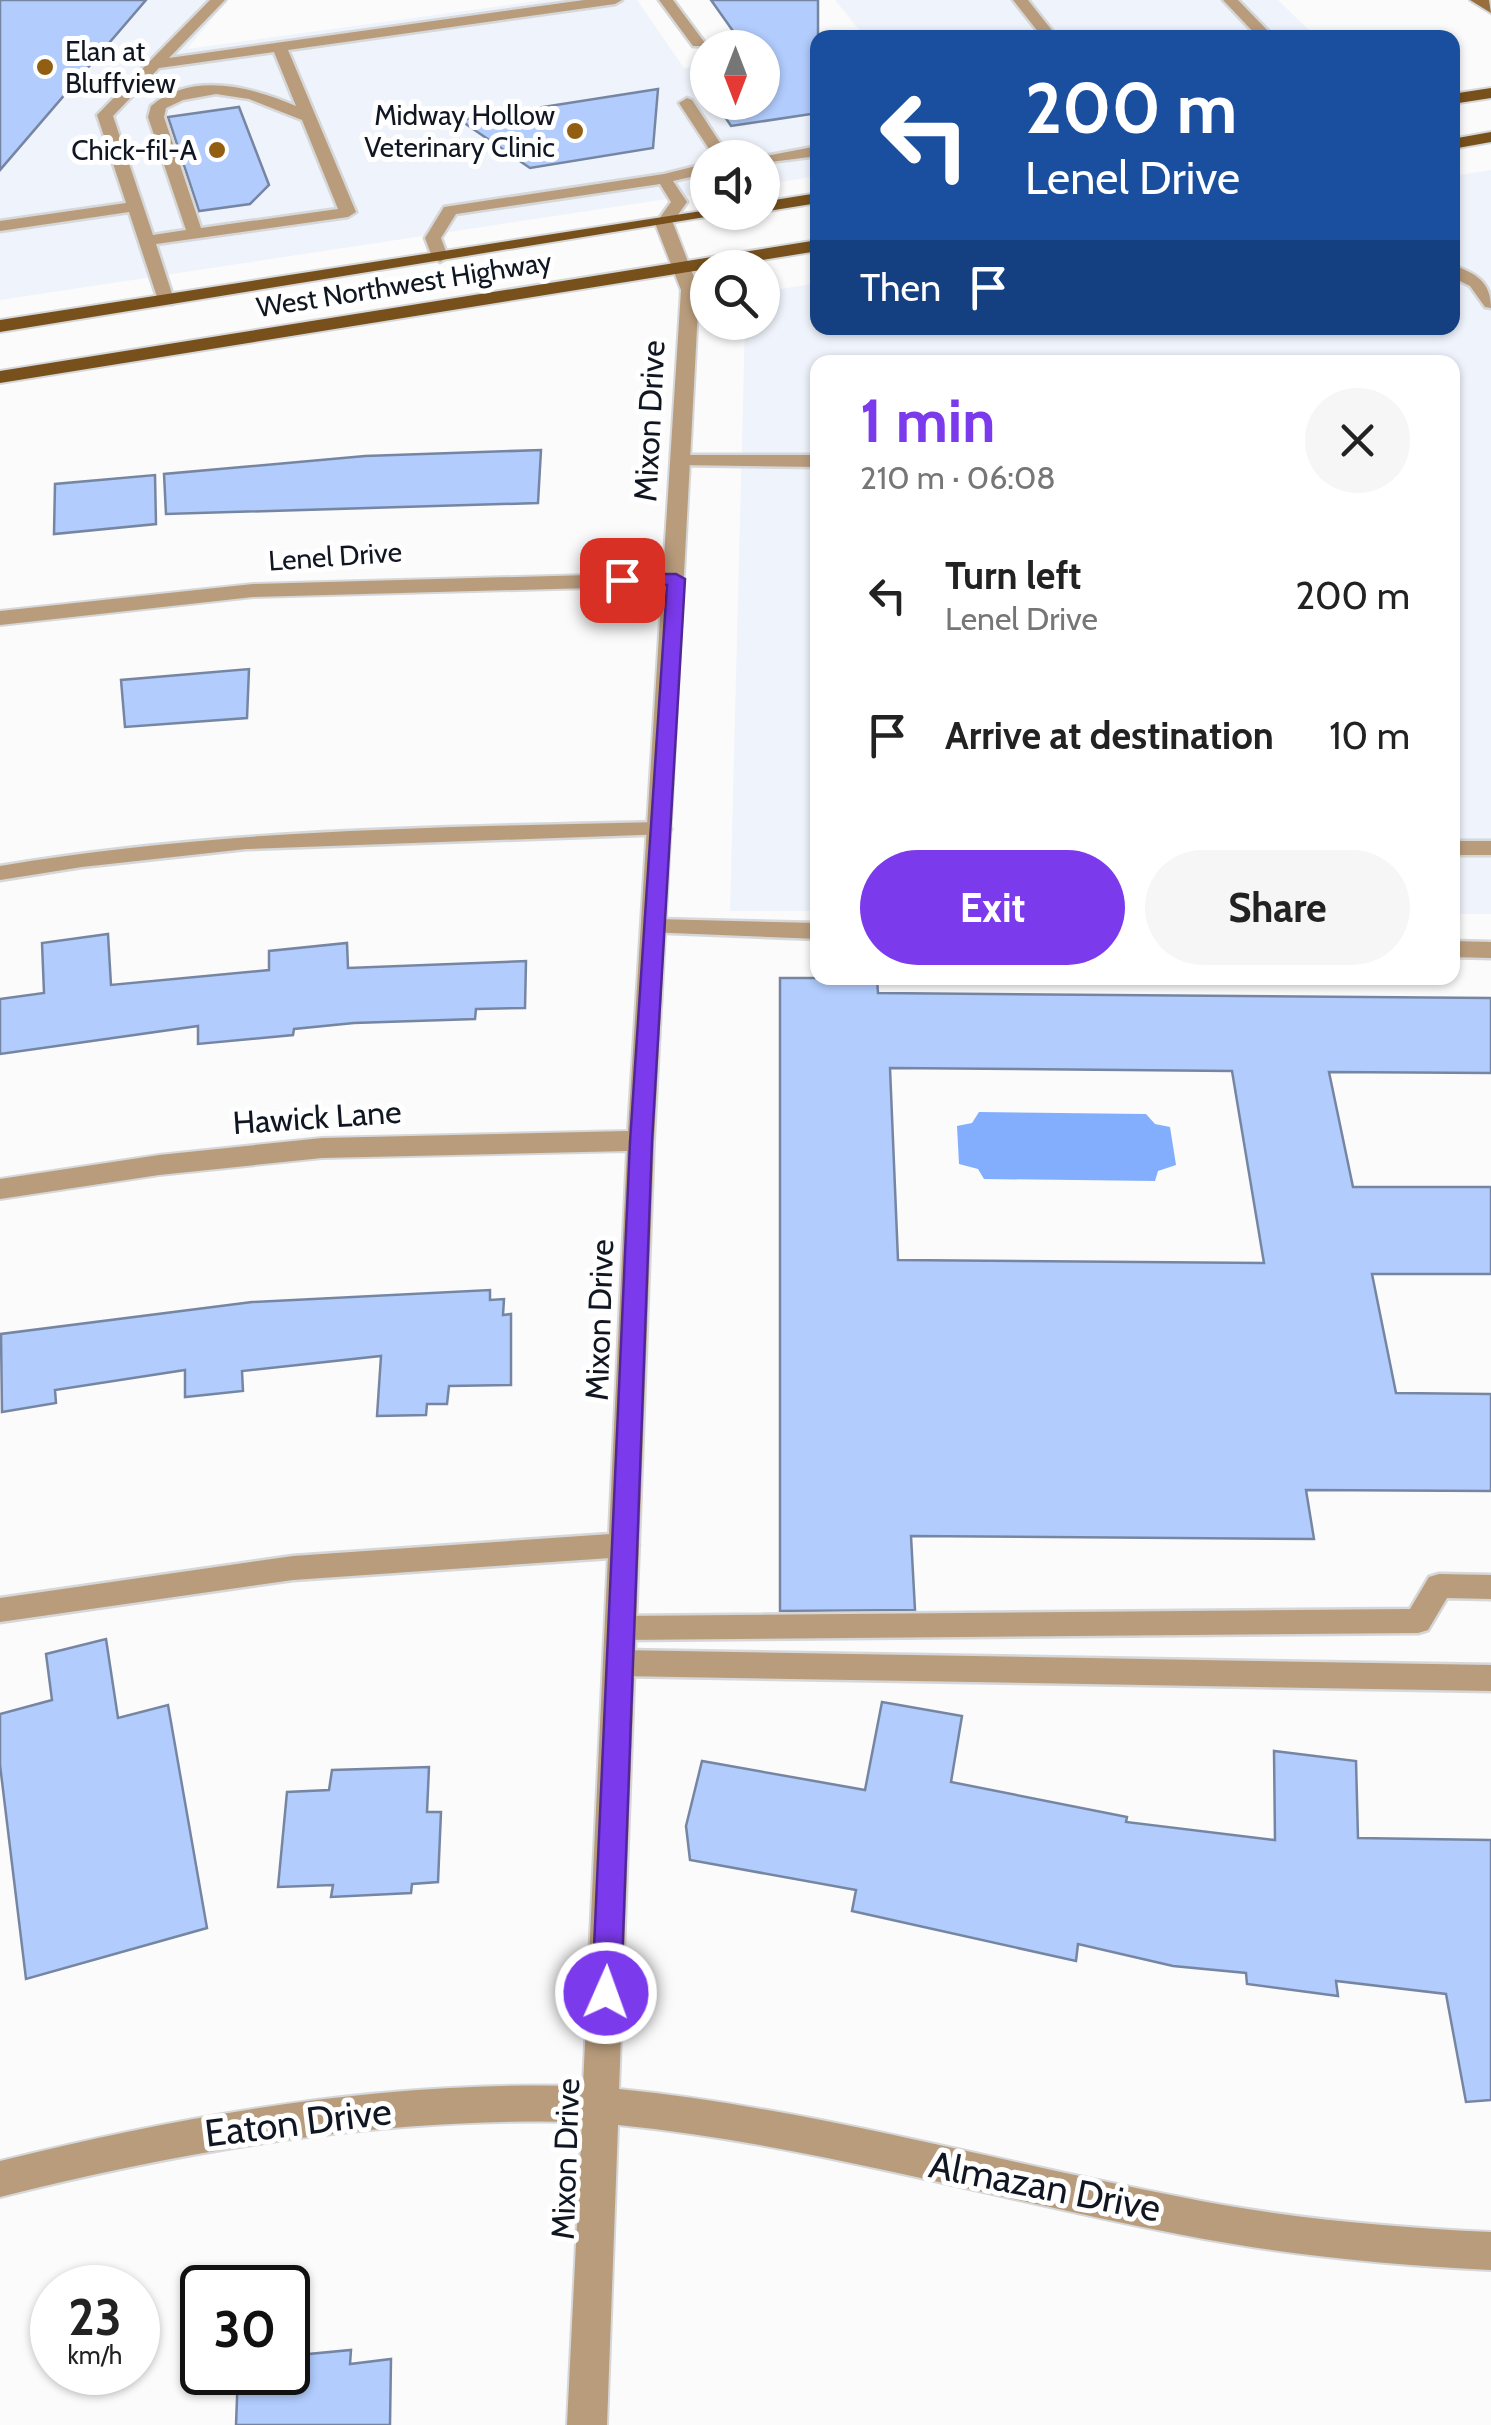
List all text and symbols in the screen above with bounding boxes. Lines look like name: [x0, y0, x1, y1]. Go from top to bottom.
north arrow: [690, 30, 780, 120]
map controls: [690, 30, 780, 340]
place label: Elan at Bluffview: [65, 34, 176, 100]
marker: Elan at Bluffview: [34, 56, 56, 78]
text: 200 m: [1025, 65, 1237, 151]
icon: left: [860, 70, 990, 200]
place label: Midway Hollow Veterinary Clinic: [364, 98, 555, 164]
marker: Midway Hollow Veterinary Clinic: [564, 120, 586, 142]
place label: Chick-fil-A: [71, 133, 198, 167]
marker: Chick-fil-A: [206, 139, 228, 161]
button: sound: [690, 140, 780, 230]
text: Lenel Drive: [1025, 151, 1240, 205]
street label: West Northwest Highway: [254, 244, 554, 324]
button: search: [690, 250, 780, 340]
icon: arrive: [961, 260, 1016, 315]
text: Then: [860, 264, 941, 311]
street label: Mixon Drive: [625, 339, 673, 503]
text: 1 min: [860, 384, 995, 457]
button: close: [1305, 388, 1410, 493]
text: 210 m · 06:08: [860, 458, 1056, 497]
street label: Lenel Drive: [267, 534, 403, 578]
pin: [580, 538, 665, 623]
text: Turn left: [945, 552, 1081, 599]
icon: arrive: [595, 553, 650, 608]
icon: left: [860, 568, 915, 623]
text: 200 m: [1295, 572, 1410, 619]
text: Lenel Drive: [945, 599, 1098, 638]
icon: arrive: [860, 708, 915, 763]
text: Arrive at destination: [945, 712, 1274, 759]
text: 10 m: [1329, 712, 1410, 759]
button: Exit: [860, 850, 1125, 965]
button: Share: [1145, 850, 1410, 965]
street label: Hawick Lane: [231, 1092, 403, 1142]
street label: Mixon Drive: [577, 1239, 621, 1401]
position arrow: [554, 1941, 658, 2045]
street label: Mixon Drive: [543, 2078, 587, 2240]
street label: Eaton Drive: [202, 2087, 394, 2157]
street label: Almazan Drive: [925, 2141, 1165, 2231]
speed limit sign: 30: [180, 2265, 310, 2395]
text: 23: [68, 2287, 122, 2348]
text: km/h: [68, 2340, 122, 2370]

